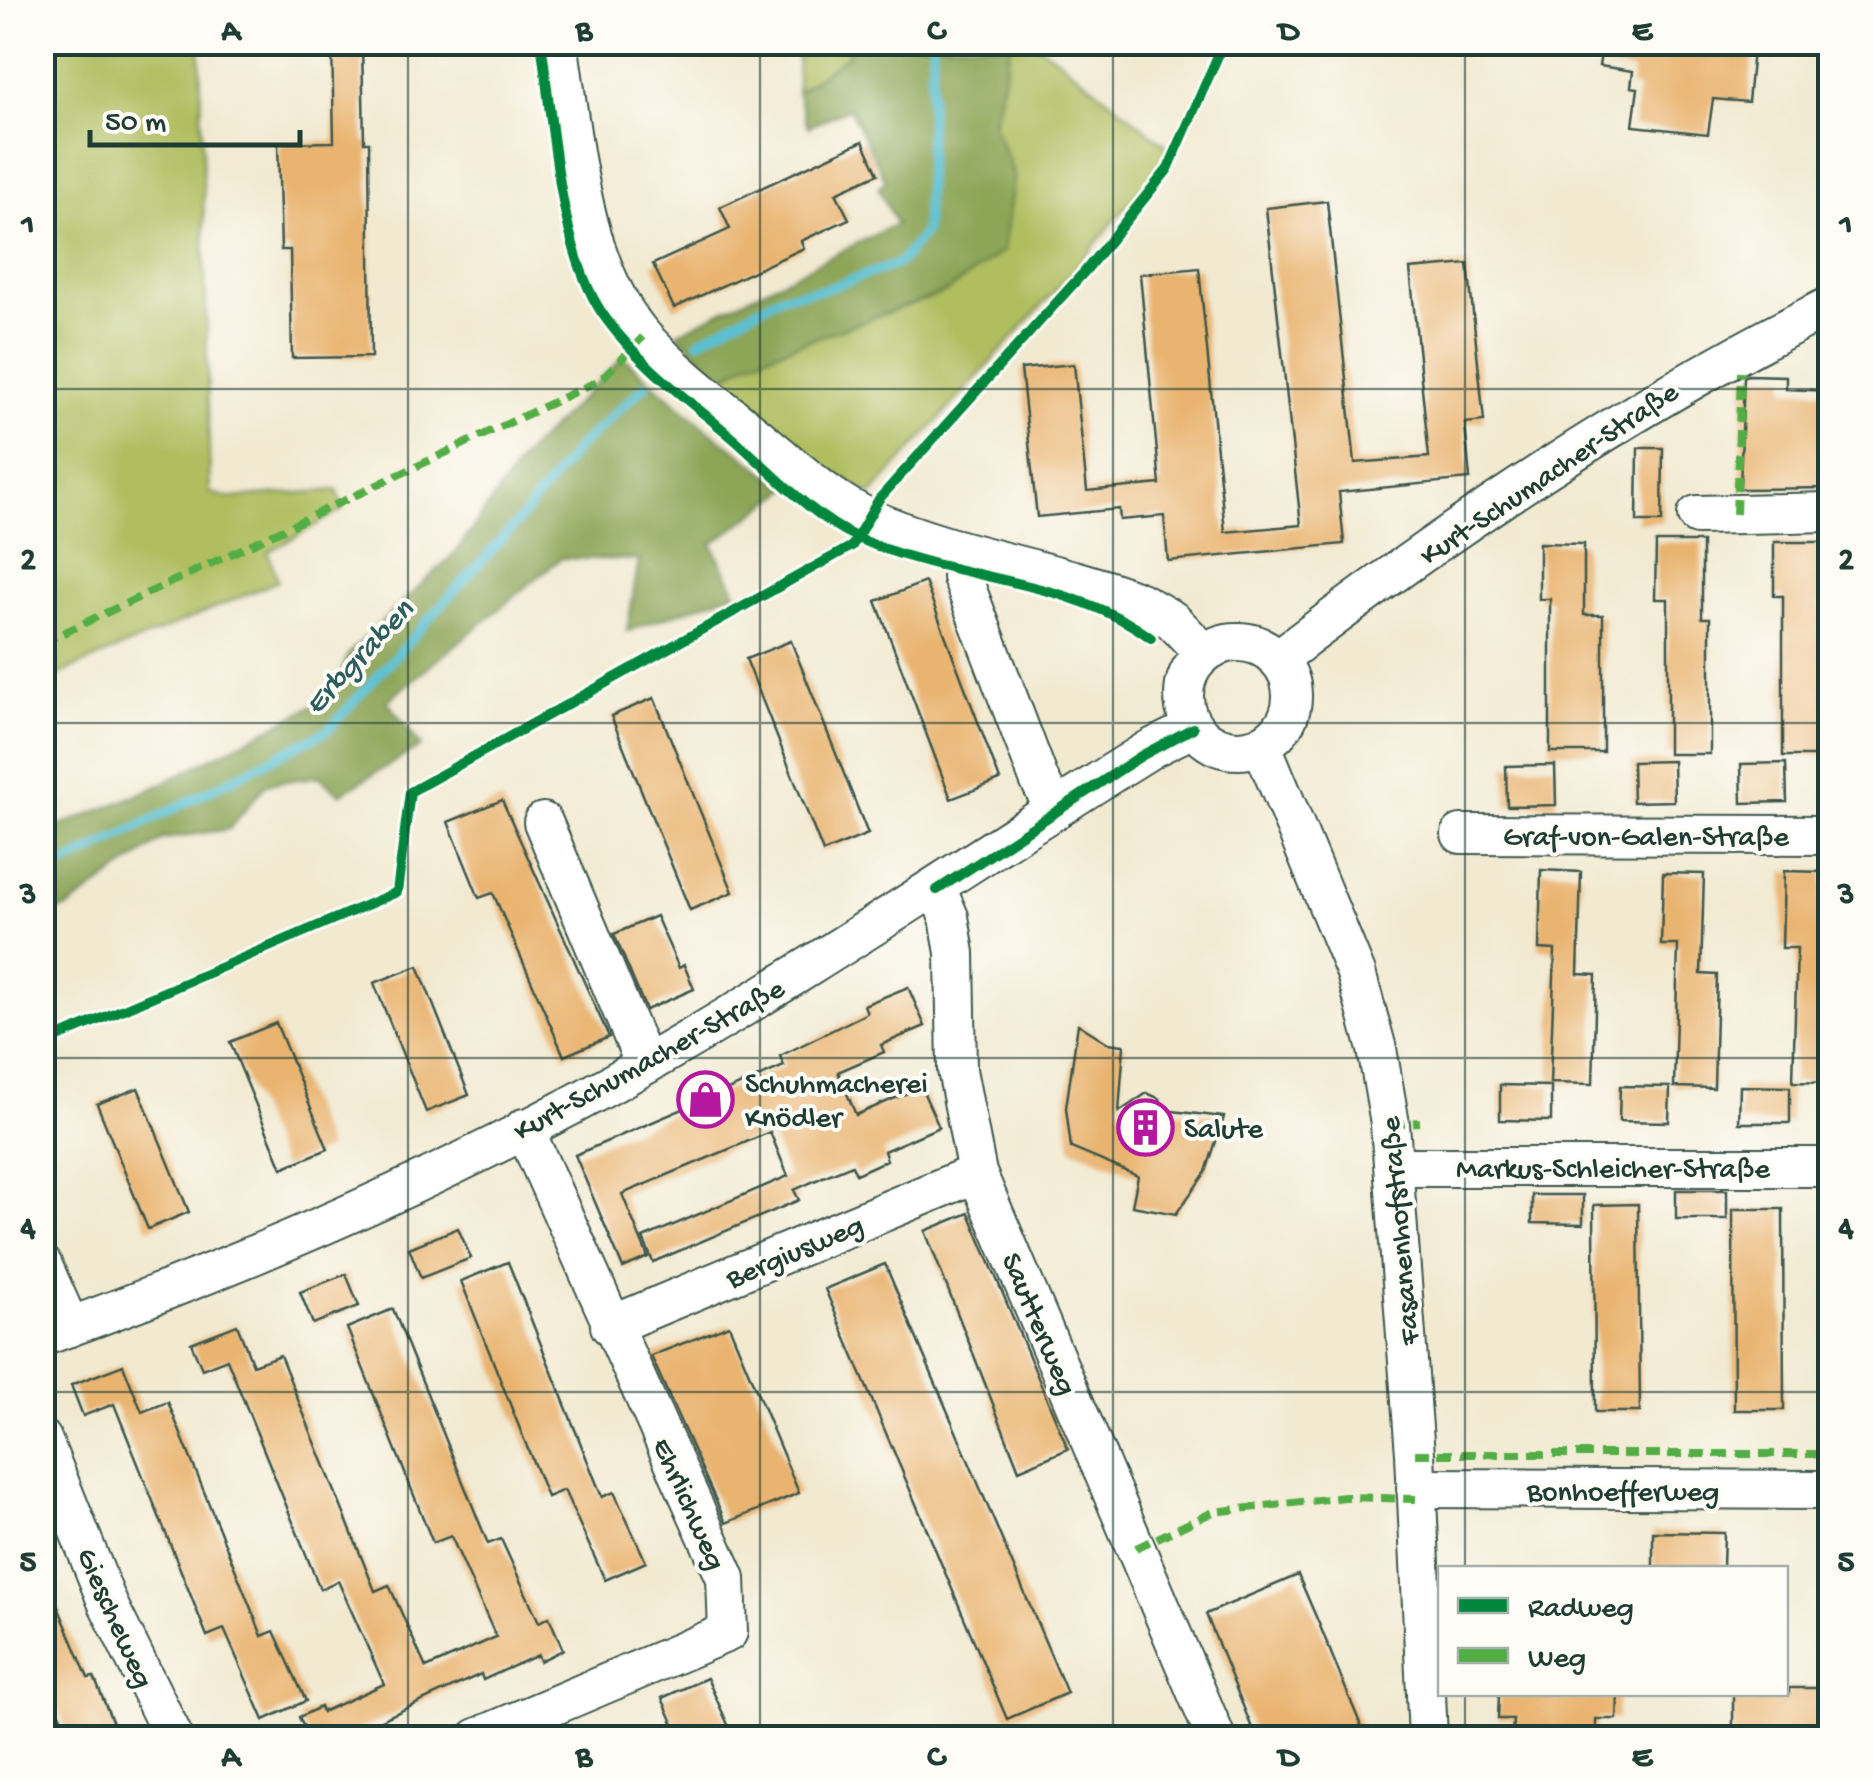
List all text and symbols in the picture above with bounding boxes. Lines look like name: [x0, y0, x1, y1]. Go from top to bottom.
text: A: [221, 14, 243, 52]
text: B: [575, 14, 594, 52]
text: C: [927, 14, 947, 52]
text: D: [1276, 14, 1301, 52]
text: E: [1632, 14, 1654, 52]
scale bar: [90, 85, 300, 147]
text: 50 m: [105, 107, 166, 142]
text: 1: [21, 208, 34, 246]
text: 1: [1839, 208, 1852, 246]
street label: Kurt-Schumacher-Straße: [1415, 376, 1687, 575]
text: 2: [20, 543, 36, 581]
text: 2: [1838, 543, 1854, 581]
water label: Erbgraben: [298, 592, 424, 724]
street label: Graf-von-Galen-Straße: [1503, 822, 1789, 857]
text: 3: [19, 877, 36, 915]
text: 3: [1837, 877, 1854, 915]
street label: Kurt-Schumacher-Straße: [509, 973, 792, 1151]
shop icon: Schuhmacherei Knödler: [676, 1069, 736, 1129]
place label: Schuhmacherei Knödler: [745, 1069, 928, 1138]
building icon: Salute: [1115, 1097, 1175, 1157]
place label: Salute: [1184, 1114, 1264, 1149]
street label: Fasanenhofstraße: [1375, 1115, 1430, 1347]
street label: Markus-Schleicher-Straße: [1456, 1154, 1770, 1189]
street label: Bergiusweg: [721, 1210, 870, 1299]
text: 4: [19, 1211, 36, 1249]
text: 4: [1837, 1211, 1854, 1249]
street label: Sautterweg: [991, 1248, 1082, 1401]
street label: Ehrlichweg: [642, 1433, 731, 1576]
street label: Bonhoefferweg: [1526, 1477, 1719, 1512]
street label: Giescheweg: [66, 1543, 159, 1694]
text: 5: [20, 1545, 37, 1583]
text: 5: [1838, 1545, 1855, 1583]
legend: [1438, 1566, 1788, 1696]
text: Radweg: [1528, 1593, 1634, 1628]
text: Weg: [1528, 1643, 1586, 1678]
text: A: [221, 1740, 243, 1778]
text: B: [575, 1740, 594, 1778]
text: C: [927, 1740, 947, 1778]
text: D: [1276, 1740, 1301, 1778]
text: E: [1632, 1740, 1654, 1778]

